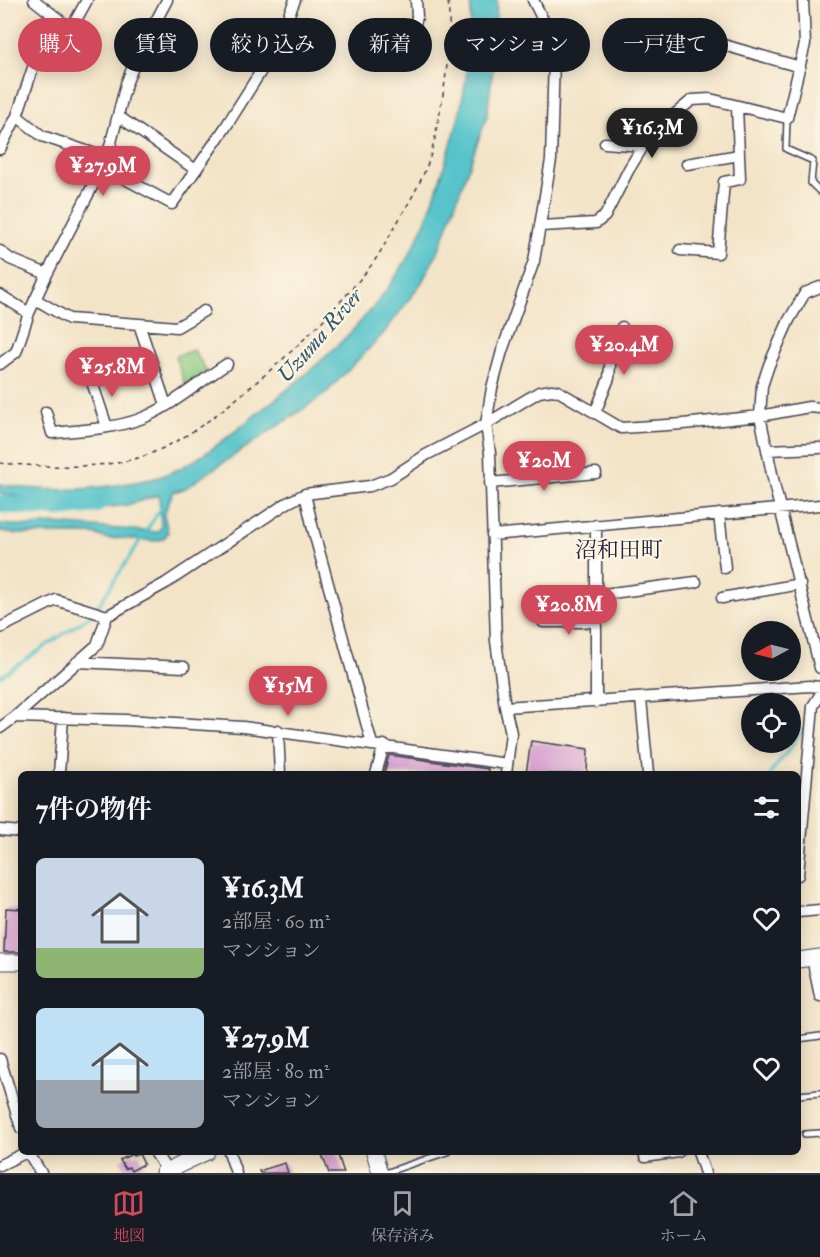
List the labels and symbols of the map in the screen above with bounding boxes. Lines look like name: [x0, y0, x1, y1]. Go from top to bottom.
pin: ¥16.3M: [603, 108, 701, 159]
pin: ¥27.9M: [54, 146, 152, 197]
water label: Uzuma River: [271, 281, 370, 389]
pin: ¥20.4M: [575, 325, 673, 376]
pin: ¥25.8M: [63, 347, 161, 398]
pin: ¥20M: [508, 441, 580, 492]
district label: 沼和田町: [575, 536, 663, 564]
pin: ¥20.8M: [520, 585, 618, 636]
north arrow: [741, 621, 801, 681]
pin: ¥15M: [252, 666, 324, 717]

